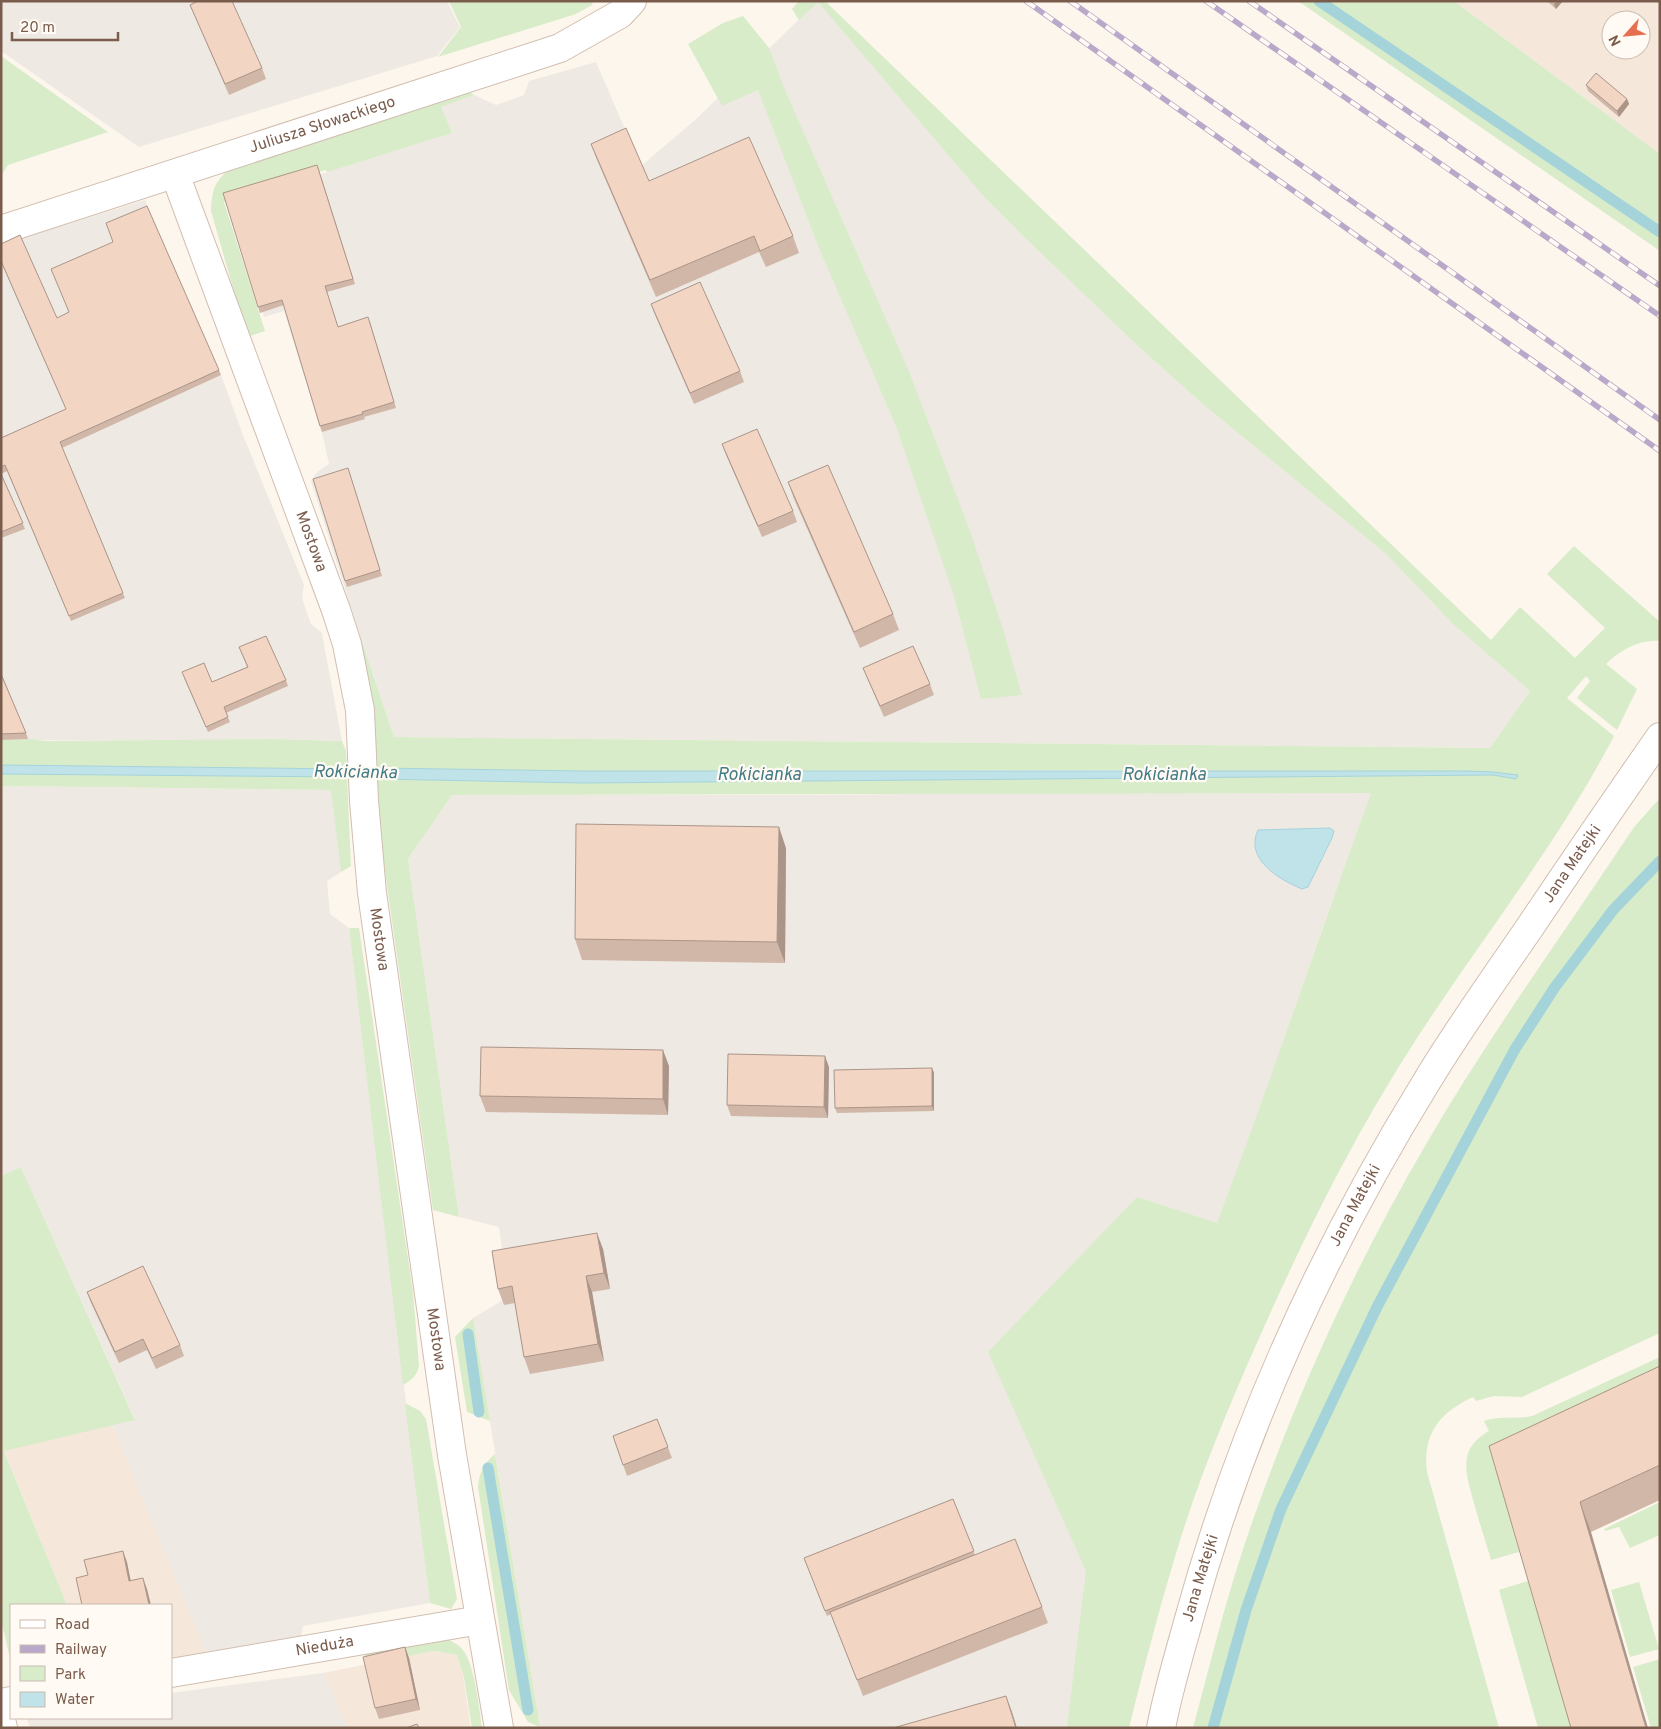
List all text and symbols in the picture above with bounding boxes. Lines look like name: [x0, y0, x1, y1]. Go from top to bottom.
scale bar: [12, 10, 119, 42]
north arrow: [1601, 10, 1651, 60]
text: 20 m: [20, 19, 55, 38]
text: N: [1606, 32, 1626, 49]
street label: Juliusza Słowackiego: [247, 92, 398, 158]
street label: Mostowa: [290, 509, 331, 575]
water label: Rokicianka: [313, 761, 398, 785]
water label: Rokicianka: [717, 764, 802, 787]
water label: Rokicianka: [1122, 764, 1207, 787]
street label: Jana Matejki: [1539, 821, 1606, 907]
street label: Mostowa: [364, 907, 393, 972]
street label: Jana Matejki: [1326, 1161, 1386, 1250]
street label: Mostowa: [421, 1306, 450, 1372]
street label: Jana Matejki: [1179, 1532, 1224, 1624]
legend: [10, 1604, 172, 1719]
text: Road: [55, 1616, 90, 1635]
street label: Nieduża: [294, 1632, 355, 1661]
text: Railway: [55, 1641, 107, 1660]
text: Park: [55, 1666, 86, 1685]
text: Water: [55, 1691, 95, 1710]

